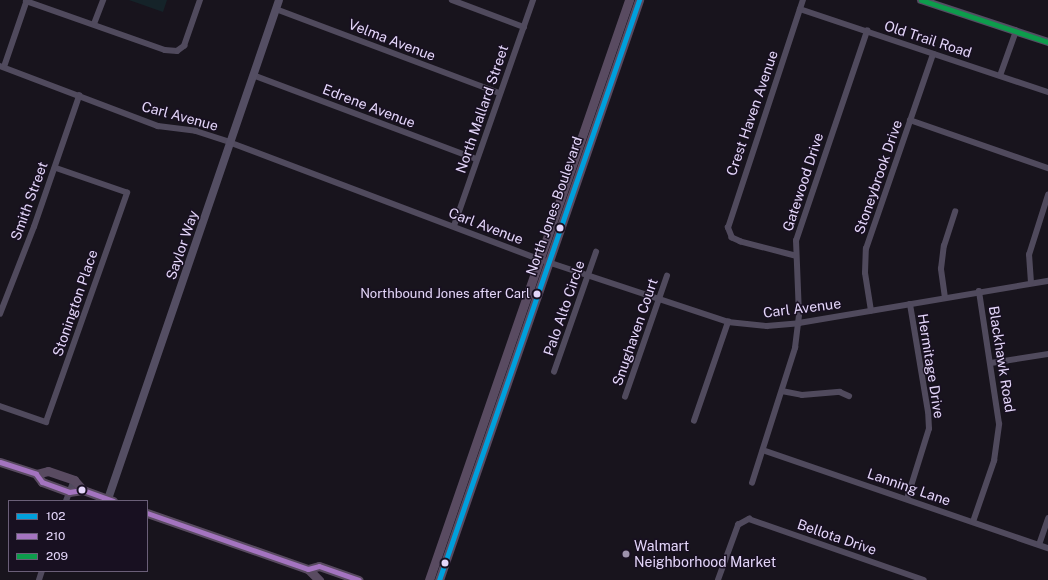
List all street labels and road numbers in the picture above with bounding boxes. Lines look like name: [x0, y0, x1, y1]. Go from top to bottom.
street label: Velma Avenue: [346, 16, 438, 64]
street label: Old Trail Road: [882, 17, 974, 61]
street label: North Mallard Street: [452, 43, 512, 175]
street label: Crest Haven Avenue: [723, 48, 781, 178]
street label: Edrene Avenue: [320, 81, 418, 131]
street label: Carl Avenue: [140, 98, 220, 134]
street label: Stoneybrook Drive: [851, 118, 905, 236]
street label: Gatewood Drive: [779, 131, 827, 233]
street label: North Jones Boulevard: [522, 134, 586, 278]
street label: Smith Street: [7, 159, 51, 243]
street label: Carl Avenue: [446, 204, 526, 248]
street label: Saylor Way: [162, 208, 202, 282]
street label: Stonington Place: [49, 247, 101, 359]
street label: Palo Alto Circle: [540, 258, 588, 358]
street label: Snughaven Court: [609, 276, 661, 388]
street label: Carl Avenue: [762, 295, 842, 321]
street label: Blackhawk Road: [985, 305, 1019, 413]
street label: Hermitage Drive: [914, 312, 948, 420]
street label: Lanning Lane: [865, 465, 953, 509]
street label: Bellota Drive: [795, 516, 879, 558]

